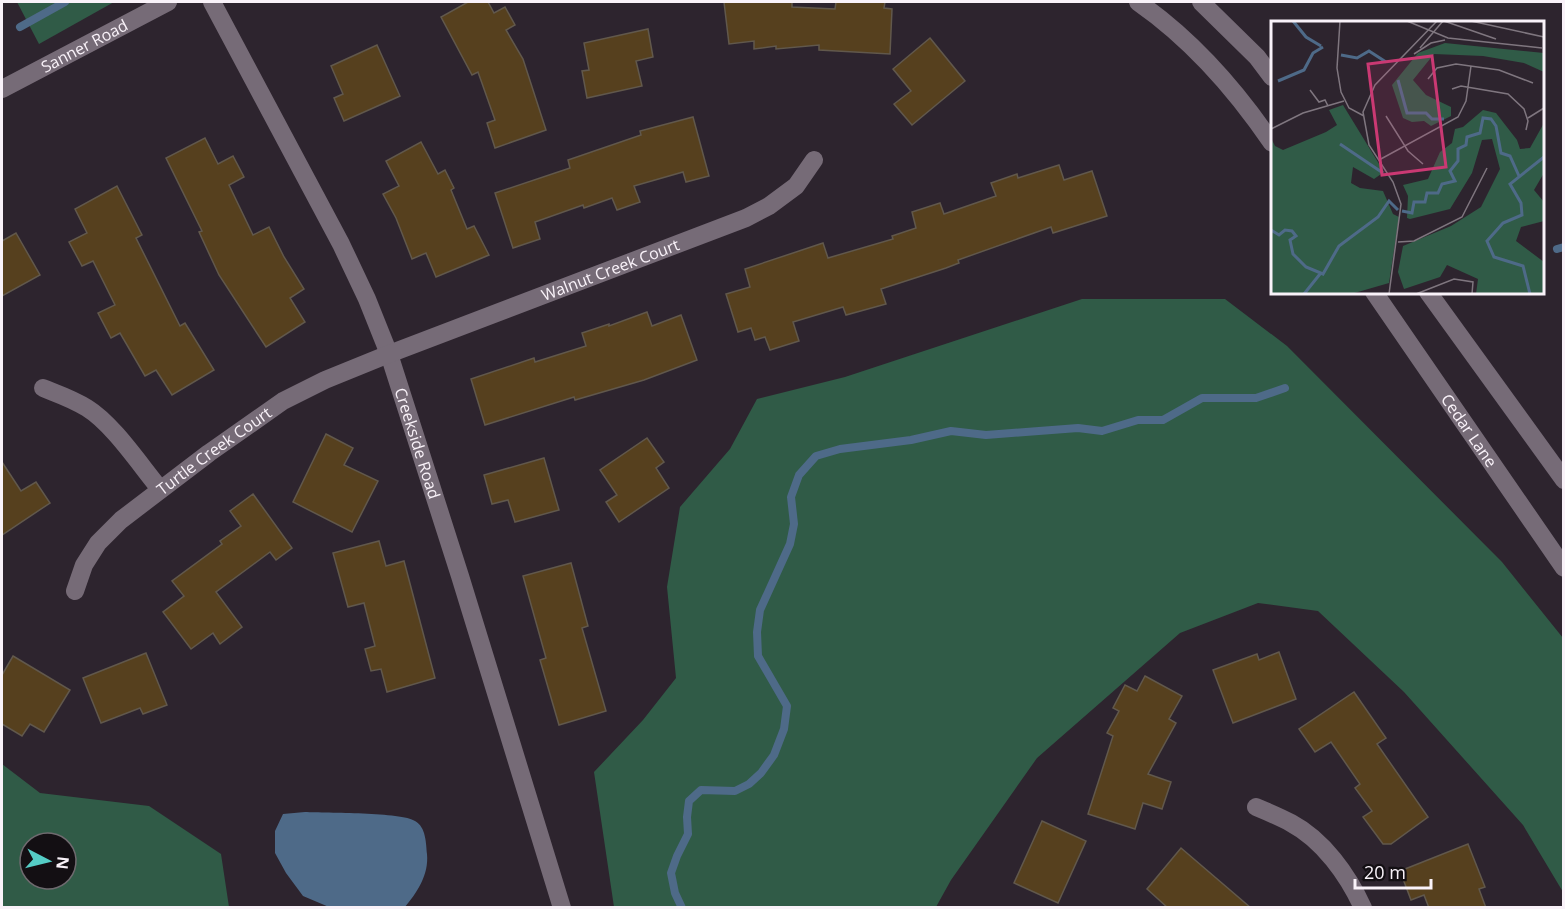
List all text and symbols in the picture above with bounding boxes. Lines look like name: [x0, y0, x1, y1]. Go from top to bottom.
street label: Sanner Road: [37, 14, 132, 78]
inset map: [1271, 21, 1544, 294]
street label: Walnut Creek Court: [538, 233, 683, 306]
street label: Creekside Road: [389, 385, 446, 502]
street label: Cedar Lane: [1436, 389, 1502, 471]
street label: Turtle Creek Court: [152, 401, 276, 500]
north arrow: [18, 831, 78, 891]
scale bar: [1355, 852, 1432, 890]
text: N: [51, 855, 75, 871]
text: 20 m: [1364, 860, 1406, 884]

